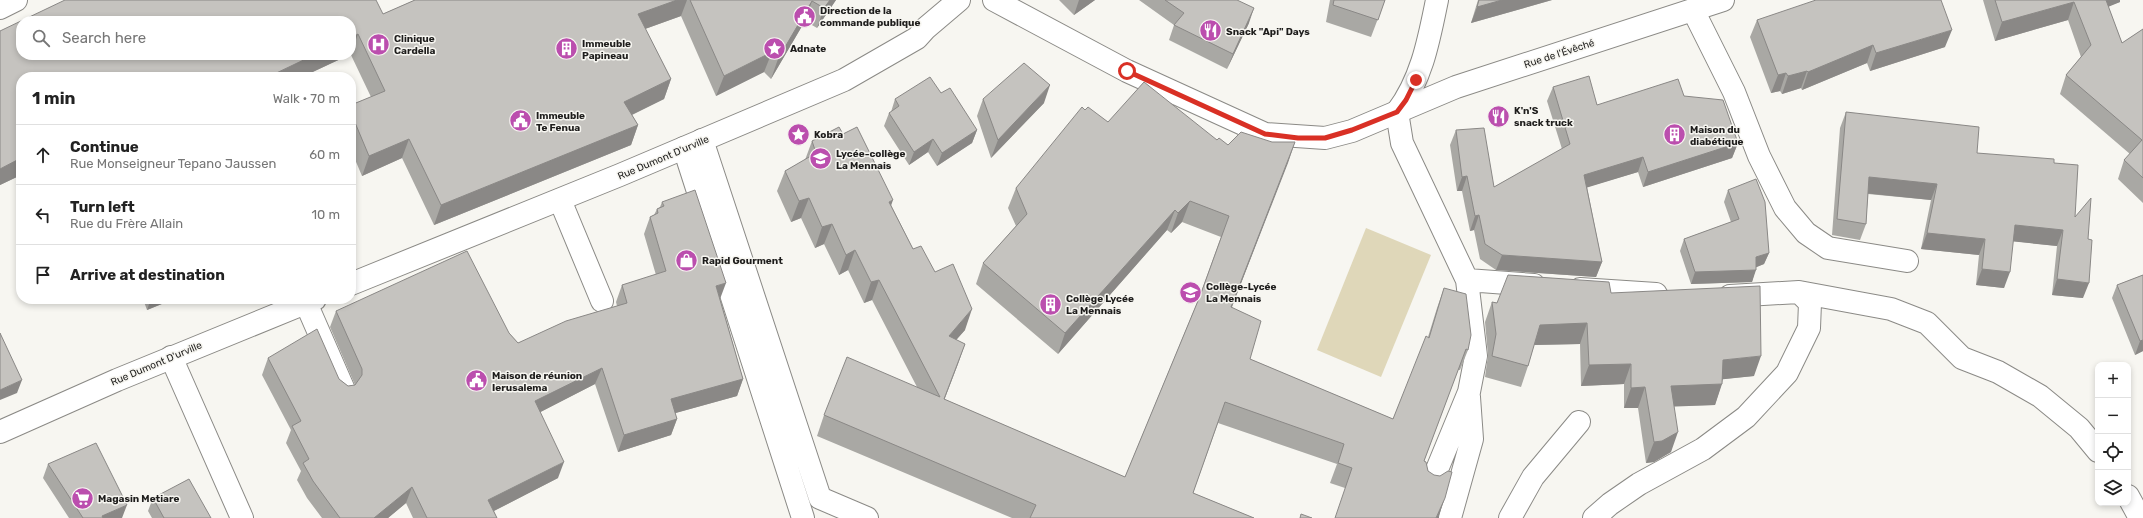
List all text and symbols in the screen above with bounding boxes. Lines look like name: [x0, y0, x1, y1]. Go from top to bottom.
public building icon: Direction de la commande publique: [792, 3, 818, 29]
place label: Direction de la commande publique: [820, 5, 921, 29]
search box: [16, 16, 356, 60]
restaurant icon: Snack "Api" Days: [1197, 18, 1223, 44]
place label: Snack "Api" Days: [1226, 26, 1310, 38]
icon: search: [30, 27, 52, 49]
text: Search here: [62, 29, 146, 47]
hospital icon: Clinique Cardella: [365, 31, 391, 57]
place label: Clinique Cardella: [394, 33, 435, 57]
place icon: Adnate: [762, 35, 788, 61]
building icon: Immeuble Papineau: [554, 36, 580, 62]
street label: Rue de l'Évêché: [1523, 37, 1596, 71]
place label: Immeuble Papineau: [582, 38, 631, 62]
place label: Adnate: [790, 43, 826, 55]
route start: [1118, 62, 1136, 80]
route end: [1407, 71, 1425, 89]
text: 1 min: [32, 88, 75, 108]
text: Walk · 70 m: [273, 91, 340, 106]
restaurant icon: K'n'S snack truck: [1485, 103, 1511, 129]
place label: K'n'S snack truck: [1514, 105, 1573, 129]
public building icon: Immeuble Te Fenua: [507, 108, 533, 134]
place label: Immeuble Te Fenua: [536, 110, 585, 134]
place icon: Kobra: [785, 121, 811, 147]
building icon: Maison du diabétique: [1662, 122, 1688, 148]
place label: Maison du diabétique: [1690, 124, 1744, 148]
place label: Kobra: [814, 129, 843, 141]
street label: Rue Dumont D'urville: [616, 133, 711, 183]
text: Continue: [70, 138, 139, 156]
icon: ahead: [32, 144, 54, 166]
school or university icon: Lycée-collège La Mennais: [807, 146, 833, 172]
text: 60 m: [309, 147, 340, 162]
place label: Lycée-collège La Mennais: [836, 148, 905, 172]
text: Rue Monseigneur Tepano Jaussen: [70, 156, 276, 171]
text: Turn left: [70, 198, 135, 216]
icon: left: [32, 204, 54, 226]
text: 10 m: [311, 207, 340, 222]
text: Rue du Frère Allain: [70, 216, 183, 231]
shop icon: Rapid Gourment: [674, 247, 700, 273]
place label: Rapid Gourment: [702, 255, 783, 267]
icon: arrive: [32, 264, 54, 286]
text: Arrive at destination: [70, 266, 225, 284]
school or university icon: Collège-Lycée La Mennais: [1178, 279, 1204, 305]
place label: Collège-Lycée La Mennais: [1206, 281, 1277, 305]
building icon: Collège Lycée La Mennais: [1038, 291, 1064, 317]
place label: Collège Lycée La Mennais: [1066, 293, 1134, 317]
street label: Rue Dumont D'urville: [109, 339, 204, 389]
map controls: [2095, 362, 2131, 506]
button: +: [2095, 362, 2131, 398]
public building icon: Maison de réunion Ierusalema: [464, 368, 490, 394]
place label: Maison de réunion Ierusalema: [492, 370, 582, 394]
button: −: [2095, 398, 2131, 434]
button: locate: [2095, 434, 2131, 470]
button: layers: [2095, 470, 2131, 506]
supermarket icon: Magasin Metiare: [70, 485, 96, 511]
place label: Magasin Metiare: [98, 493, 179, 505]

